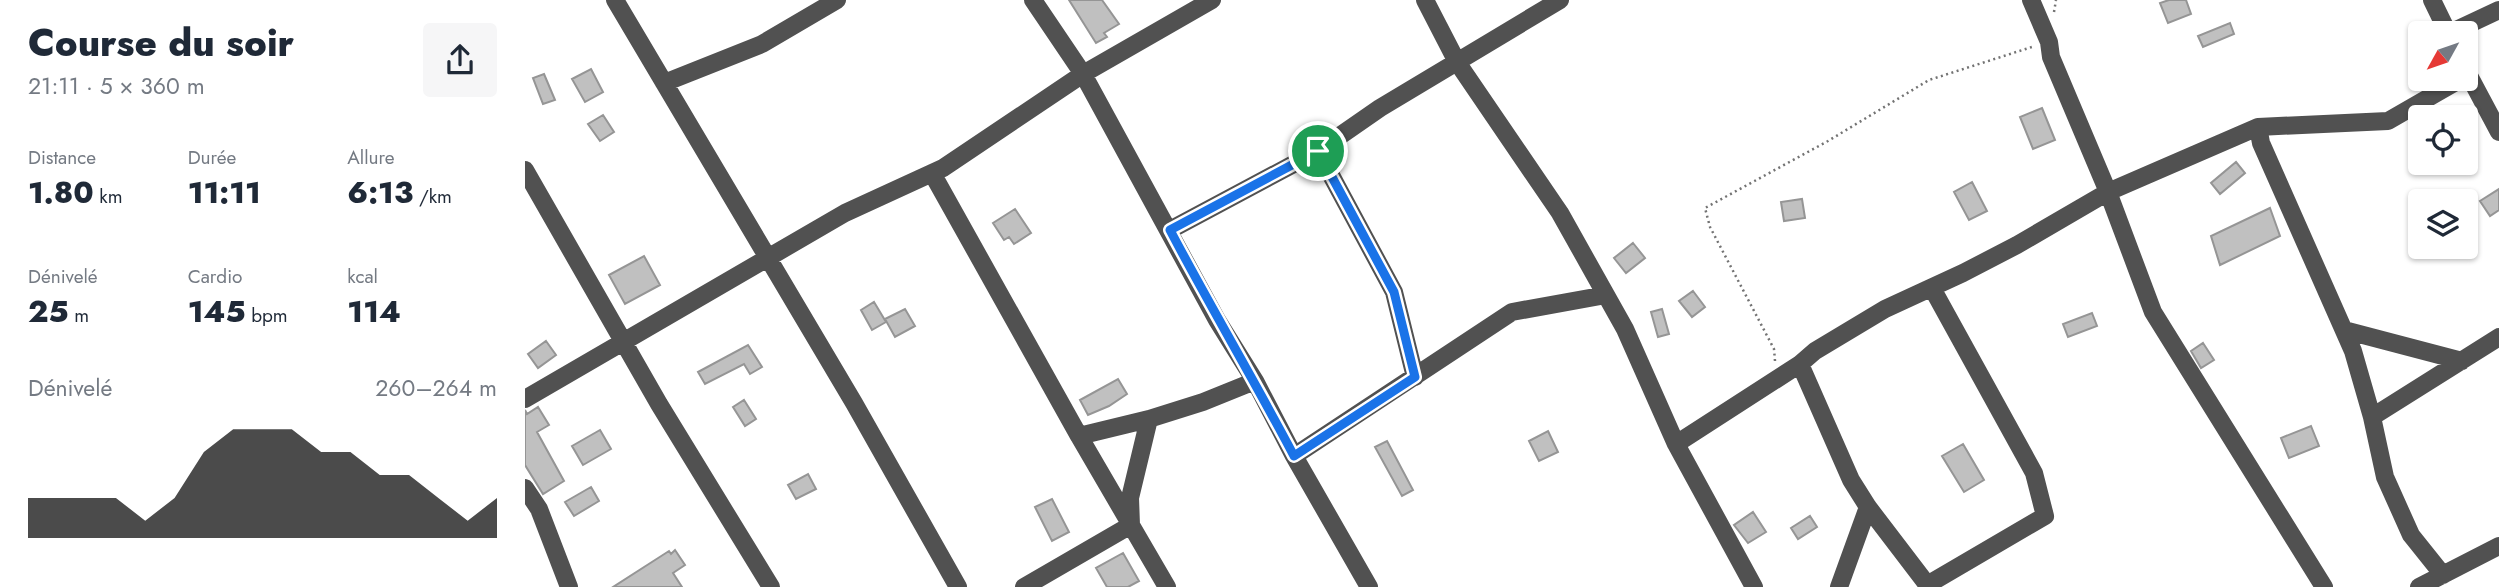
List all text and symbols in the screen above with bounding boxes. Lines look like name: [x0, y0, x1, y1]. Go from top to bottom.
text: Course du soir: [28, 15, 294, 70]
north arrow: [2408, 21, 2478, 91]
map controls: [2408, 21, 2478, 259]
button: share: [423, 23, 497, 97]
text: 21:11 · 5 × 360 m: [28, 69, 205, 103]
button: locate: [2408, 105, 2478, 175]
pin: [1288, 121, 1348, 181]
icon: arrive: [1299, 132, 1337, 170]
text: Distance: [28, 144, 96, 171]
text: Durée: [188, 144, 236, 171]
text: Allure: [347, 144, 395, 171]
text: 1.80: [28, 171, 94, 214]
text: 11:11: [188, 171, 261, 214]
text: 6:13: [347, 171, 413, 214]
text: km: [94, 183, 123, 210]
text: /km: [413, 183, 452, 210]
button: layers: [2408, 189, 2478, 259]
text: Dénivelé: [28, 263, 98, 290]
text: Cardio: [188, 263, 242, 290]
text: kcal: [347, 263, 378, 290]
text: 25: [28, 290, 69, 333]
text: 145: [188, 290, 246, 333]
text: 114: [347, 290, 401, 333]
text: m: [69, 302, 89, 329]
text: bpm: [246, 302, 288, 329]
text: Dénivelé: [28, 371, 112, 405]
text: 260–264 m: [375, 371, 497, 405]

